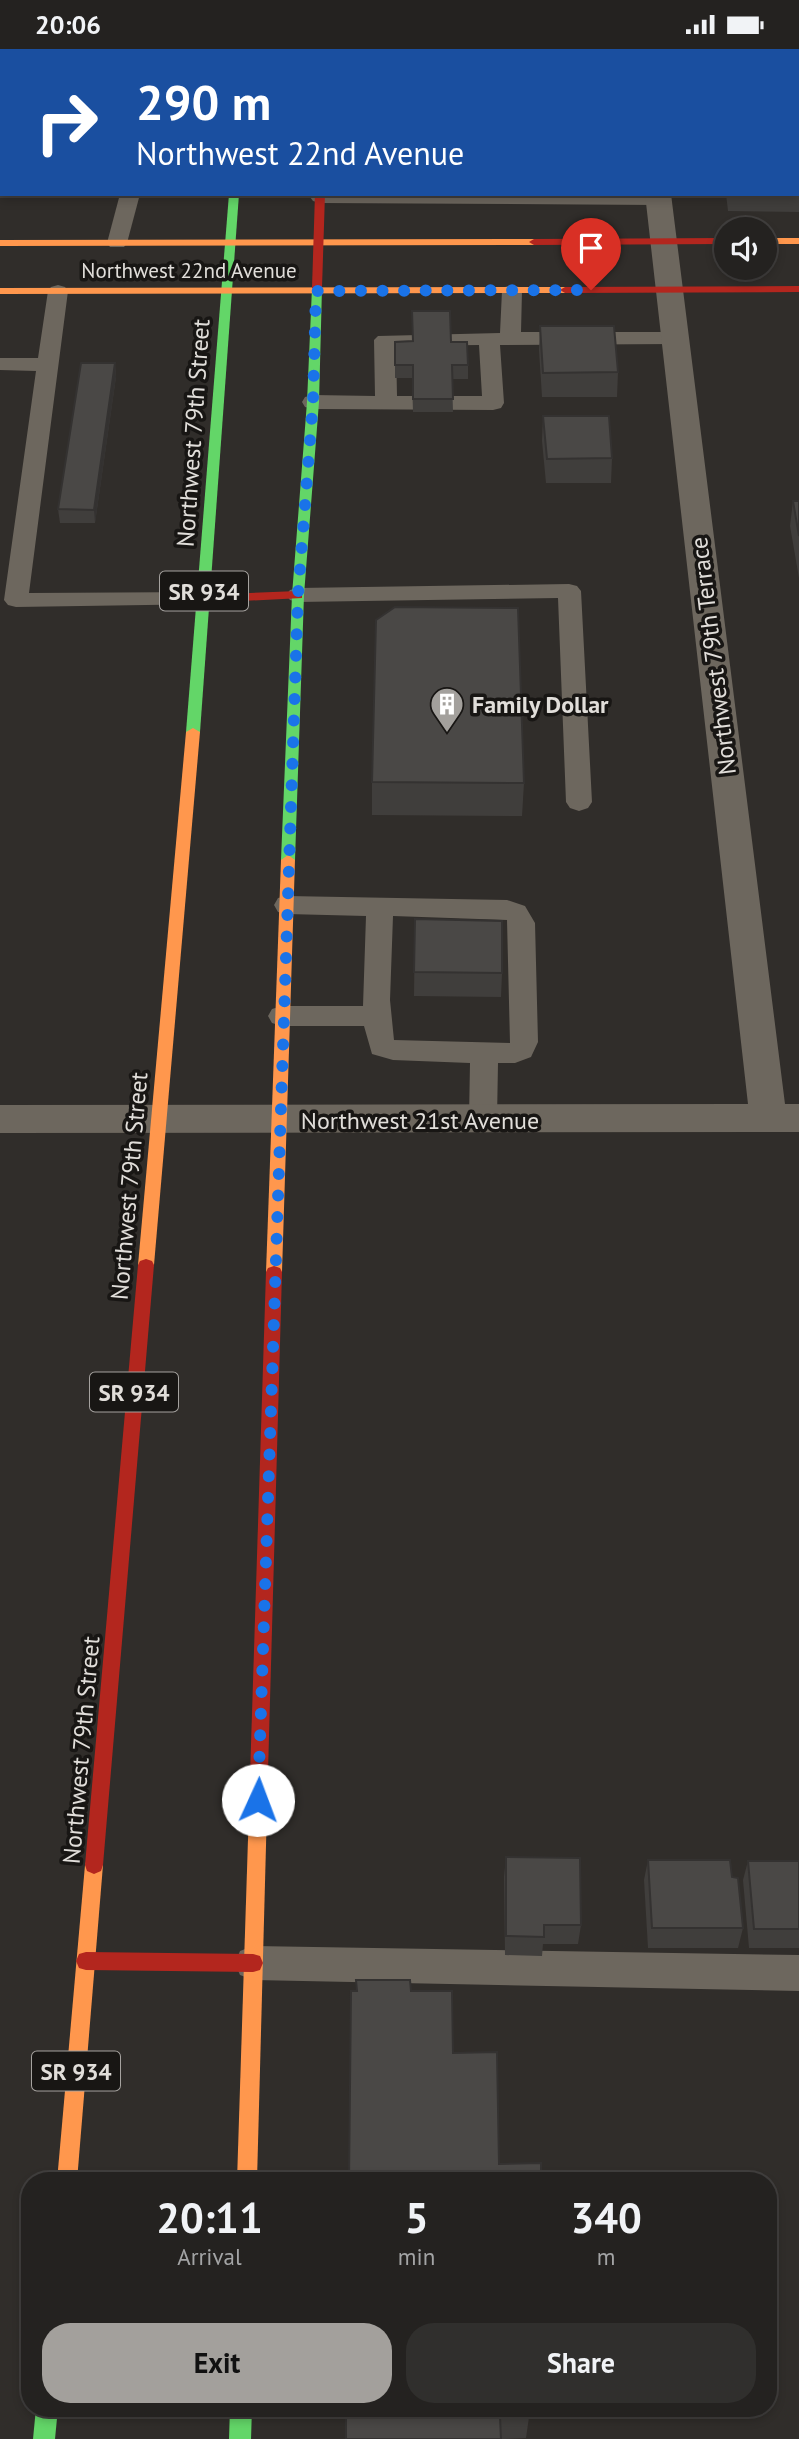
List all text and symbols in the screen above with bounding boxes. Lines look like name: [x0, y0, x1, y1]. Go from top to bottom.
text: 20:06: [35, 8, 101, 41]
text: 290 m: [136, 70, 271, 134]
icon: right: [21, 77, 112, 168]
text: Northwest 22nd Avenue: [136, 132, 464, 174]
map controls: [714, 217, 777, 280]
button: sound: [714, 217, 777, 280]
pin: [561, 218, 621, 290]
icon: arrive: [572, 229, 610, 267]
street label: Northwest 22nd Avenue: [81, 257, 297, 284]
street label: Northwest 79th Street: [170, 318, 216, 548]
street label: Northwest 79th Terrace: [683, 535, 743, 777]
road number: SR 934: [160, 571, 248, 611]
building icon: Family Dollar: [428, 685, 466, 734]
place label: Family Dollar: [472, 689, 609, 720]
street label: Northwest 79th Street: [104, 1071, 154, 1301]
street label: Northwest 21st Avenue: [301, 1105, 539, 1136]
road number: SR 934: [90, 1373, 178, 1411]
street label: Northwest 79th Street: [56, 1635, 106, 1865]
position arrow: [221, 1763, 295, 1837]
road number: SR 934: [32, 2051, 120, 2090]
text: 20:11: [156, 2190, 263, 2245]
text: 5: [405, 2190, 428, 2245]
text: 340: [570, 2190, 642, 2245]
text: Arrival: [177, 2242, 242, 2271]
text: min: [398, 2242, 435, 2271]
text: m: [597, 2242, 615, 2271]
button: Exit: [42, 2323, 392, 2403]
button: Share: [406, 2323, 756, 2403]

